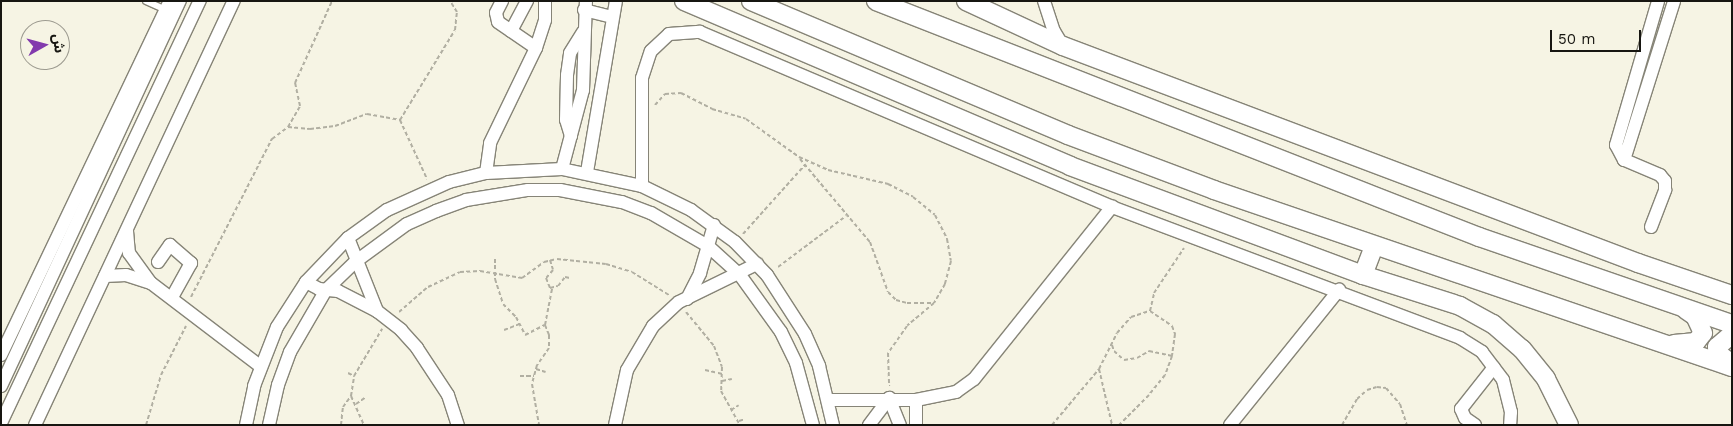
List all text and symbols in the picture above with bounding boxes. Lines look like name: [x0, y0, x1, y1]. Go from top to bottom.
north arrow: [20, 20, 70, 70]
scale bar: [1553, 20, 1644, 52]
text: 50 m: [1558, 30, 1595, 48]
text: ش: [50, 33, 68, 54]

